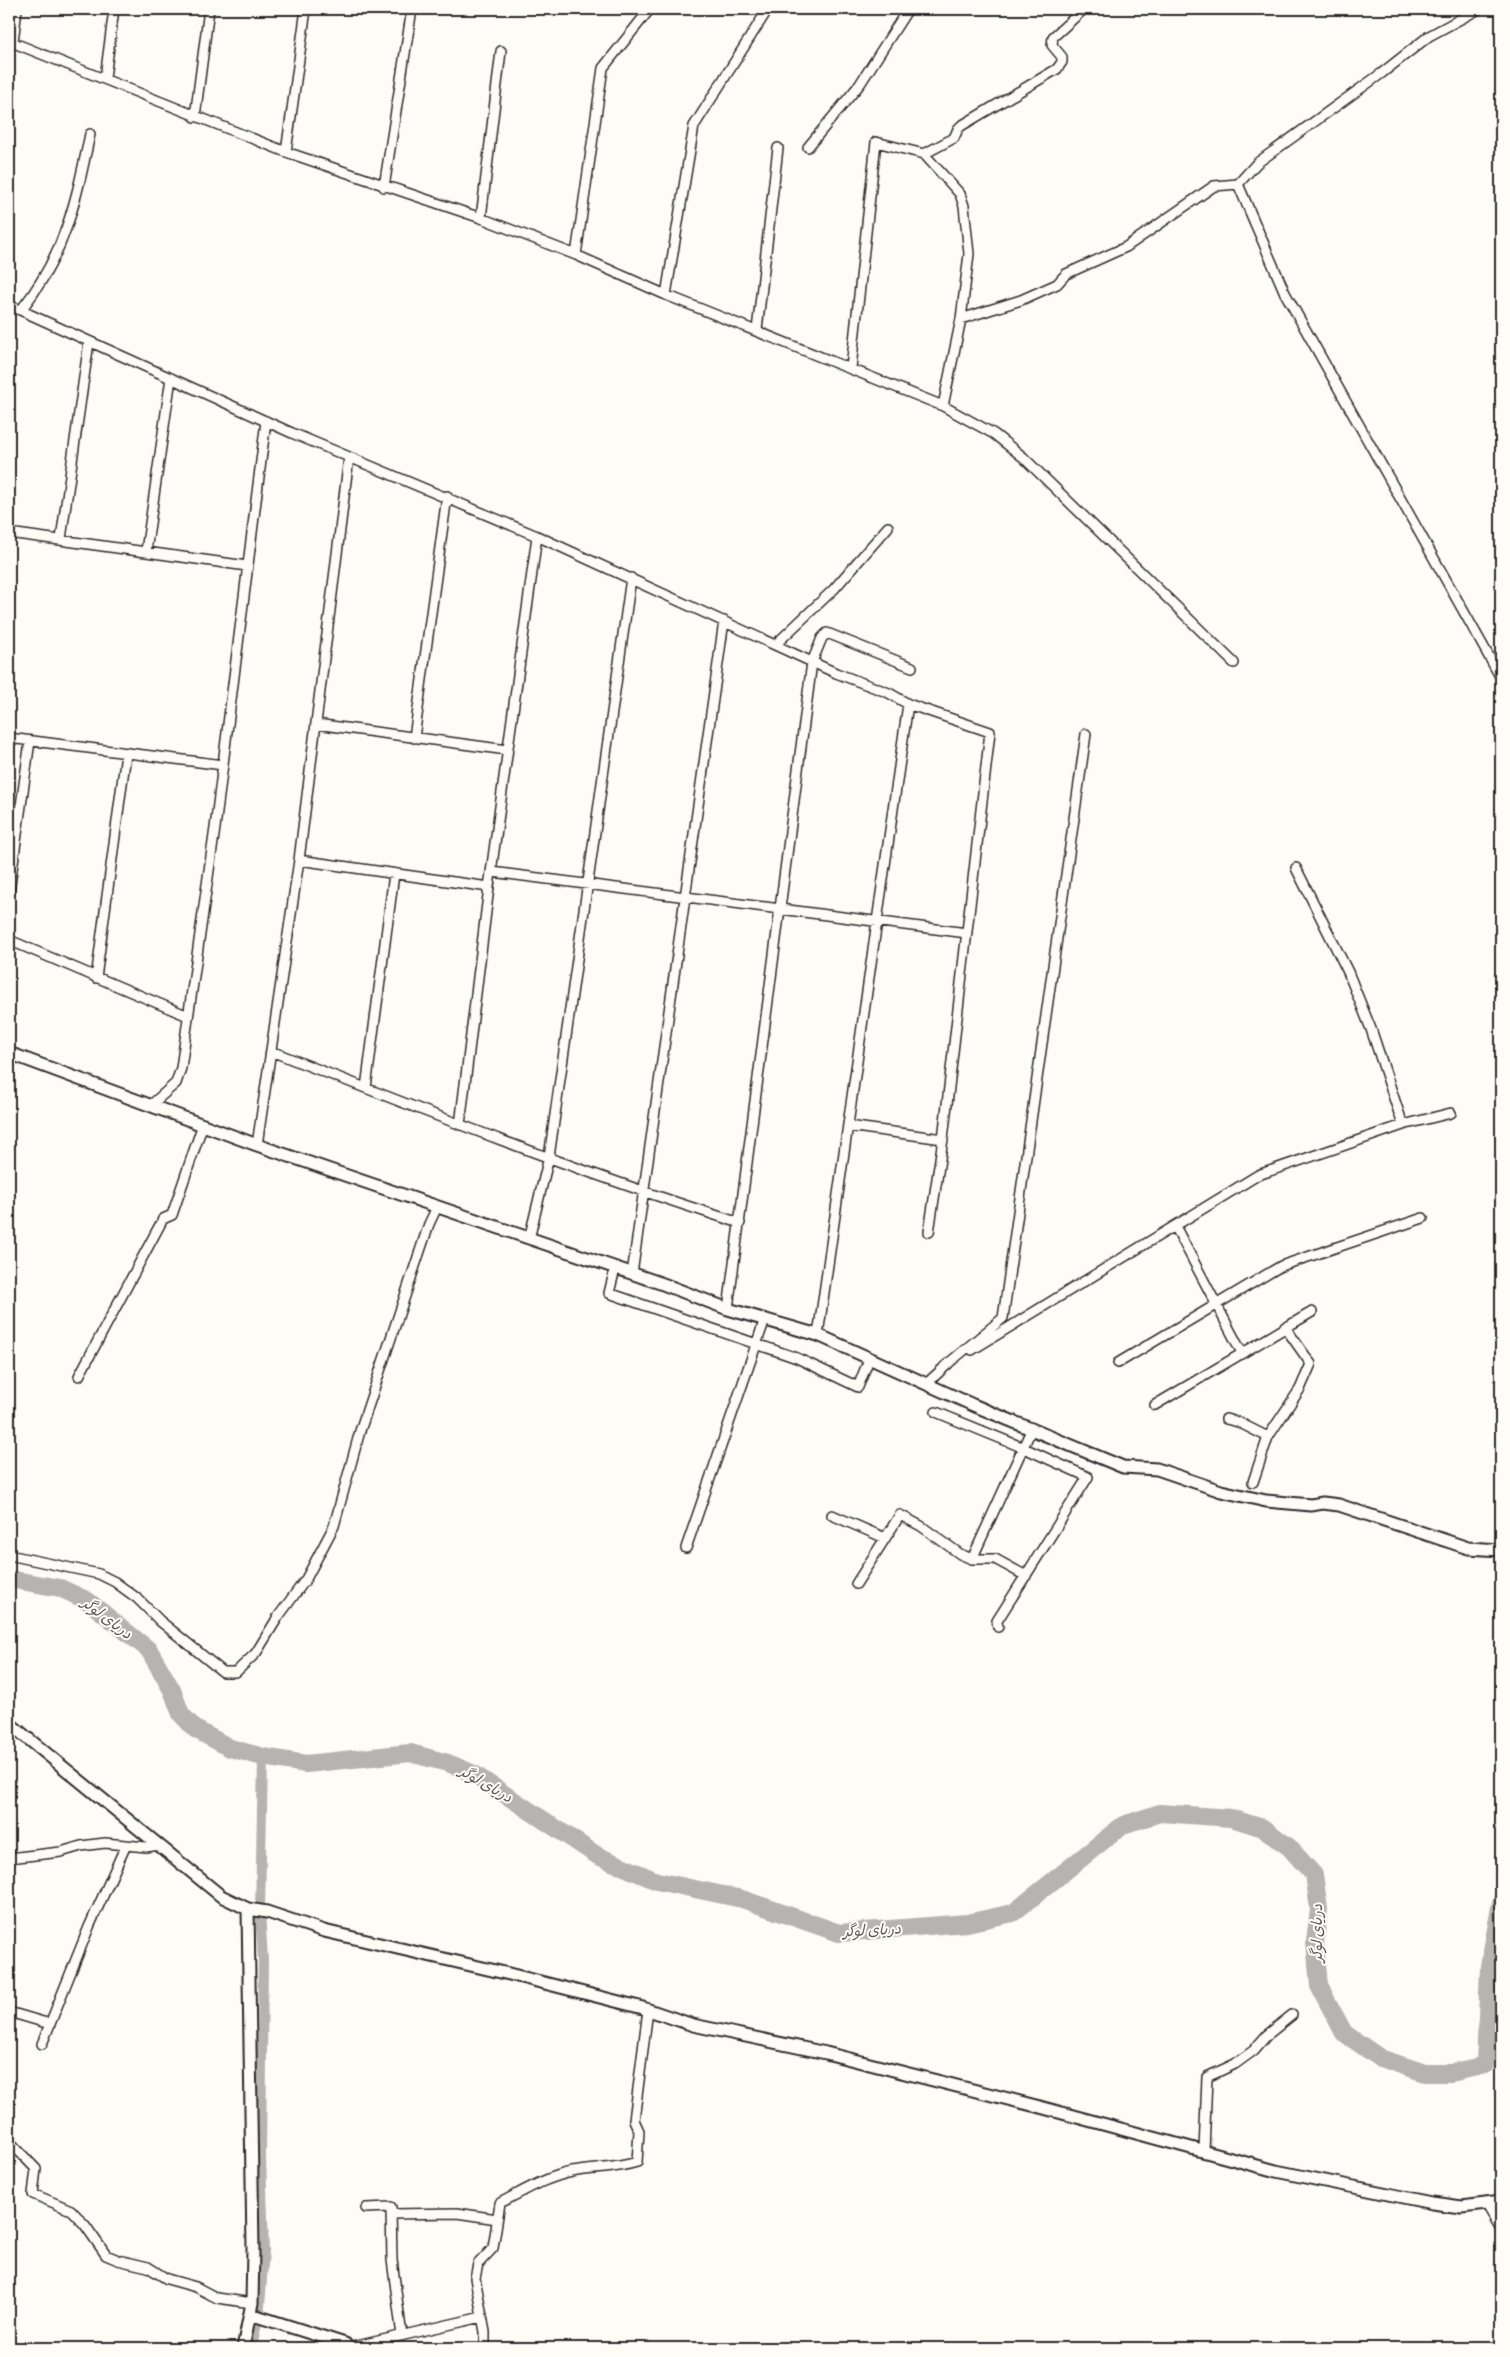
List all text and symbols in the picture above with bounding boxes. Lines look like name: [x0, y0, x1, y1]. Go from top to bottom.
water label: دریای لوگر: [76, 1592, 136, 1644]
water label: دریای لوگر: [454, 1761, 516, 1807]
water label: دریای لوگر: [1308, 1904, 1327, 1964]
water label: دریای لوگر: [840, 1919, 902, 1942]

